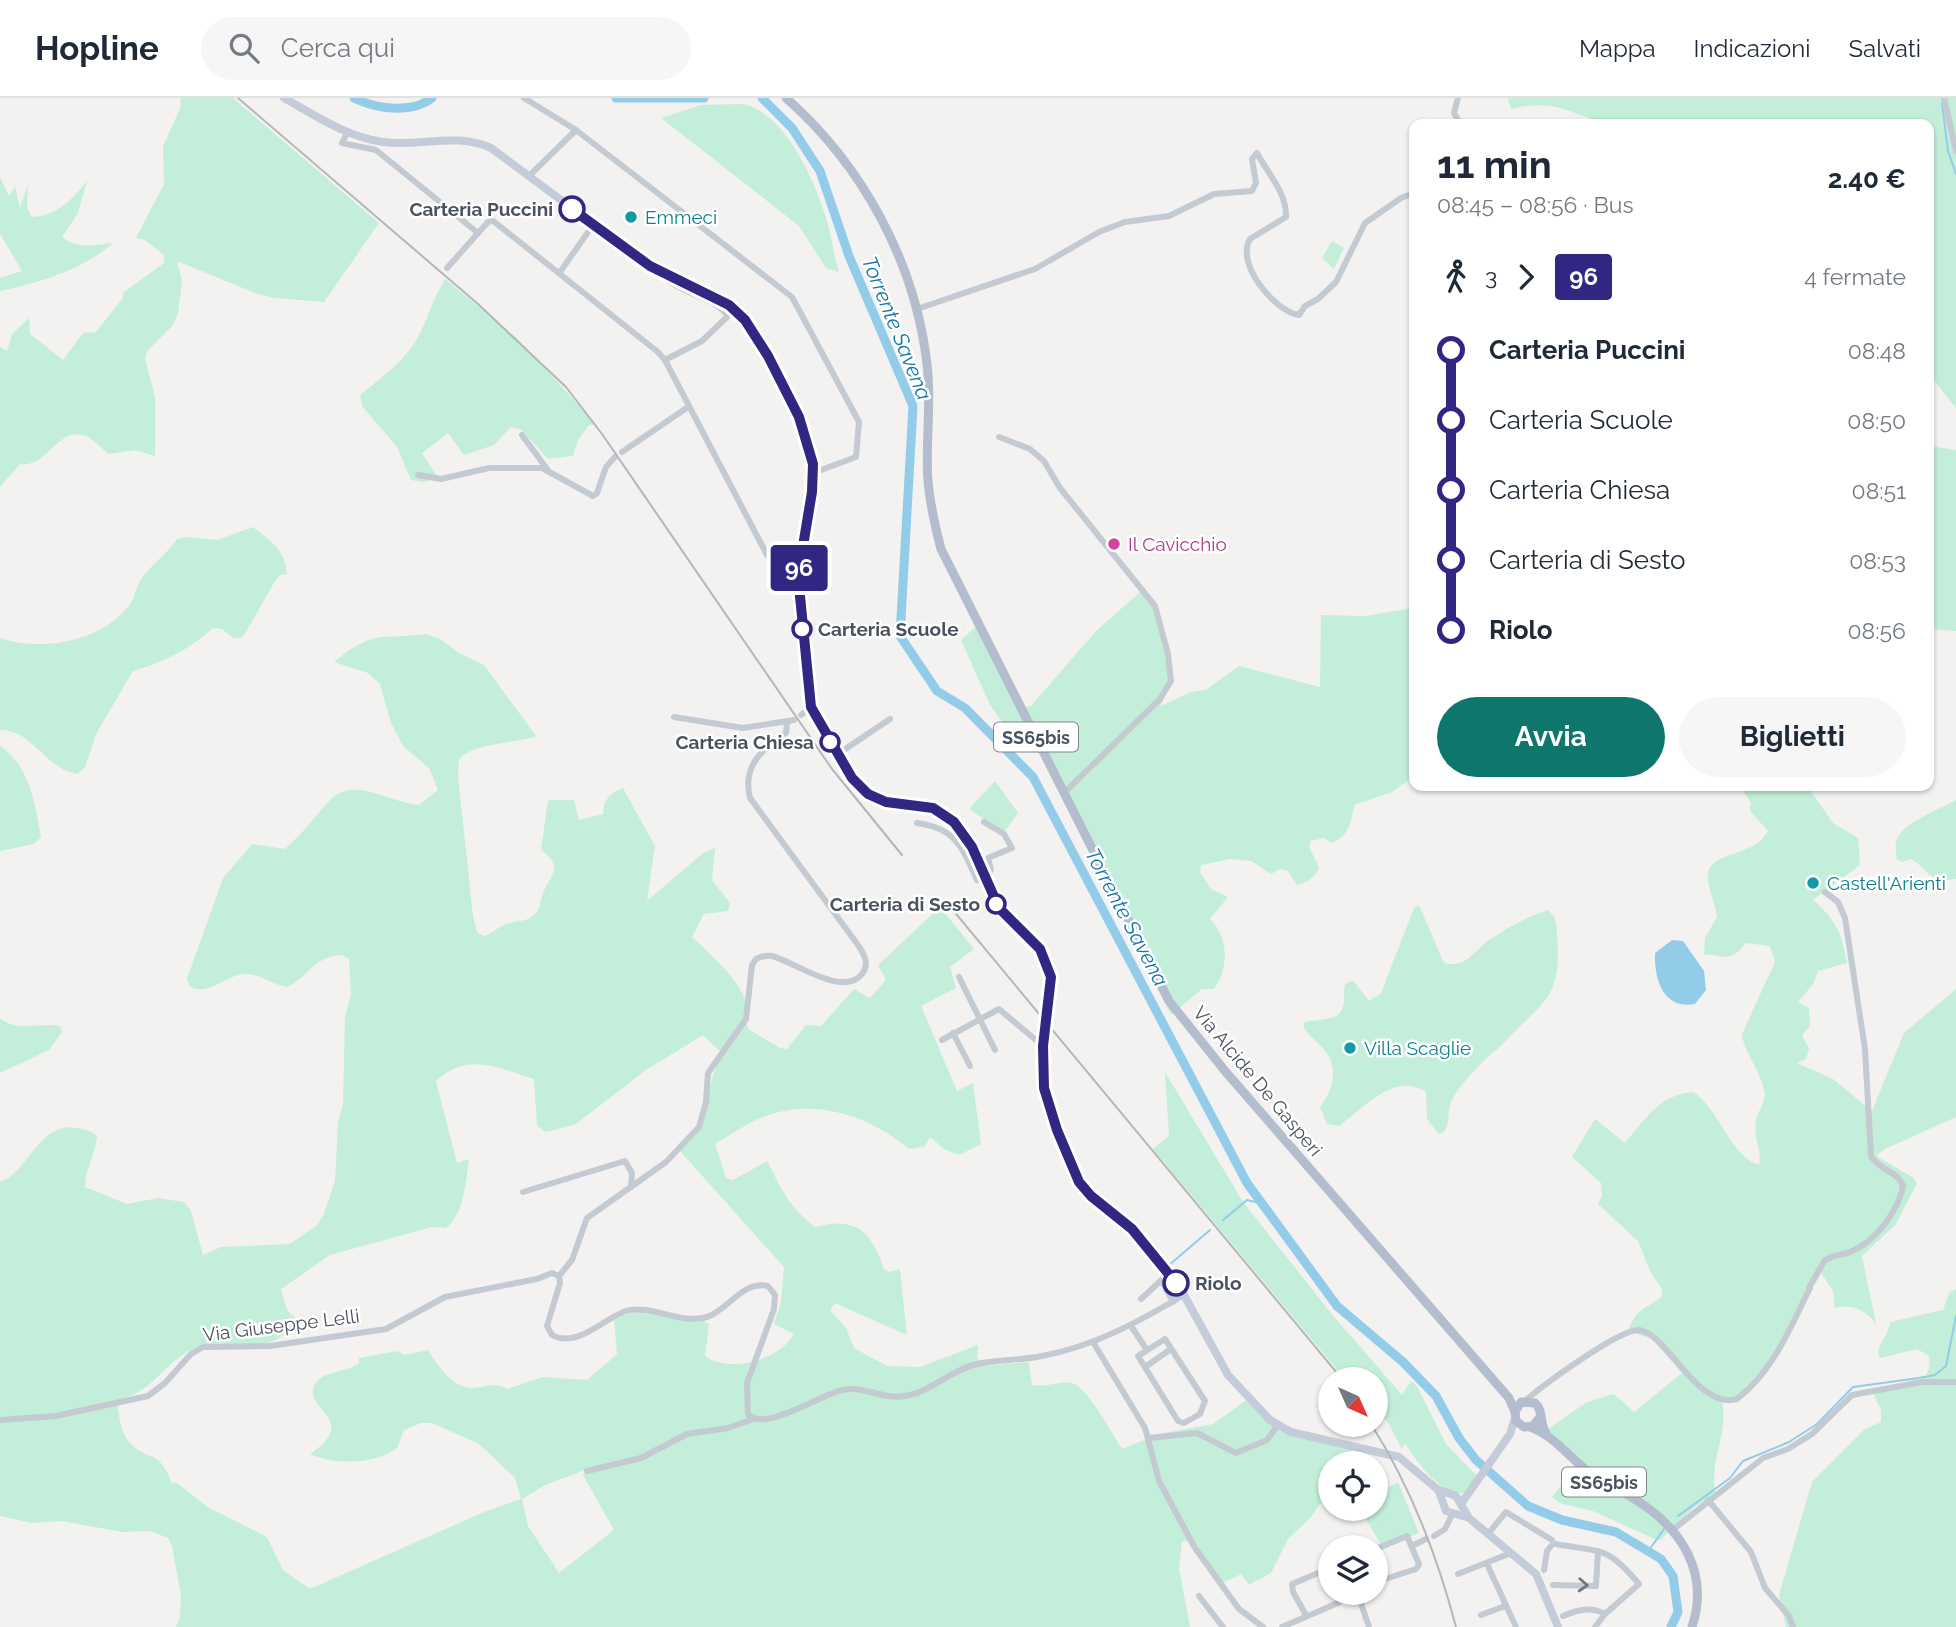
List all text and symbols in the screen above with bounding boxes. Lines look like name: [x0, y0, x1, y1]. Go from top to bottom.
search box: [201, 17, 691, 80]
text: Hopline: [35, 29, 159, 68]
icon: search: [225, 29, 263, 67]
text: Cerca qui: [281, 33, 395, 63]
text: Mappa: [1579, 34, 1656, 63]
text: Indicazioni: [1694, 34, 1811, 63]
text: Salvati: [1849, 34, 1921, 63]
text: 11 min: [1437, 142, 1552, 187]
text: 2.40 €: [1828, 164, 1906, 194]
text: 08:45 – 08:56 · Bus: [1437, 191, 1634, 218]
marker: Carteria Puccini: [559, 196, 585, 222]
place label: Carteria Puccini: [409, 198, 553, 220]
place label: Emmeci: [645, 206, 717, 228]
marker: Emmeci: [623, 209, 639, 225]
water label: Torrente Savena: [857, 253, 937, 403]
icon: walk: [1437, 258, 1475, 296]
icon: forward: [1507, 258, 1545, 296]
text: 96: [1569, 262, 1598, 291]
text: 3: [1485, 263, 1497, 290]
text: 4 fermate: [1804, 263, 1906, 290]
text: Carteria Puccini: [1489, 335, 1686, 365]
text: 08:48: [1848, 337, 1906, 364]
text: Carteria Scuole: [1489, 405, 1673, 435]
text: 08:50: [1847, 407, 1906, 434]
text: Carteria Chiesa: [1489, 475, 1670, 505]
text: 08:51: [1852, 477, 1906, 504]
place label: Il Cavicchio: [1128, 533, 1227, 555]
marker: Il Cavicchio: [1106, 536, 1122, 552]
line badge: 96: [768, 545, 830, 591]
text: Carteria di Sesto: [1489, 545, 1686, 575]
text: 08:53: [1849, 547, 1906, 574]
text: 96: [785, 553, 813, 582]
text: Riolo: [1489, 615, 1553, 645]
text: 08:56: [1848, 617, 1906, 644]
place label: Carteria Scuole: [818, 618, 959, 640]
marker: Carteria Scuole: [792, 619, 812, 639]
button: Avvia: [1437, 697, 1665, 777]
button: Biglietti: [1679, 697, 1906, 777]
road number: SS65bis: [994, 722, 1078, 752]
place label: Carteria Chiesa: [675, 731, 814, 753]
marker: Carteria Chiesa: [820, 732, 840, 752]
water label: Torrente Savena: [1080, 844, 1174, 990]
place label: Castell'Arienti: [1827, 872, 1946, 894]
marker: Castell'Arienti: [1805, 875, 1821, 891]
place label: Carteria di Sesto: [830, 893, 980, 915]
marker: Carteria di Sesto: [986, 894, 1006, 914]
street label: Via Alcide De Gasperi: [1189, 1002, 1327, 1160]
place label: Villa Scaglie: [1364, 1037, 1471, 1059]
marker: Villa Scaglie: [1342, 1040, 1358, 1056]
marker: Riolo: [1163, 1270, 1189, 1296]
place label: Riolo: [1195, 1272, 1241, 1294]
street label: Via Giuseppe Lelli: [201, 1304, 361, 1346]
north arrow: [1318, 1367, 1388, 1437]
map controls: [1318, 1367, 1388, 1605]
button: locate: [1318, 1451, 1388, 1521]
road number: SS65bis: [1562, 1468, 1646, 1497]
button: layers: [1318, 1535, 1388, 1605]
one-way arrow: [1578, 1578, 1589, 1593]

